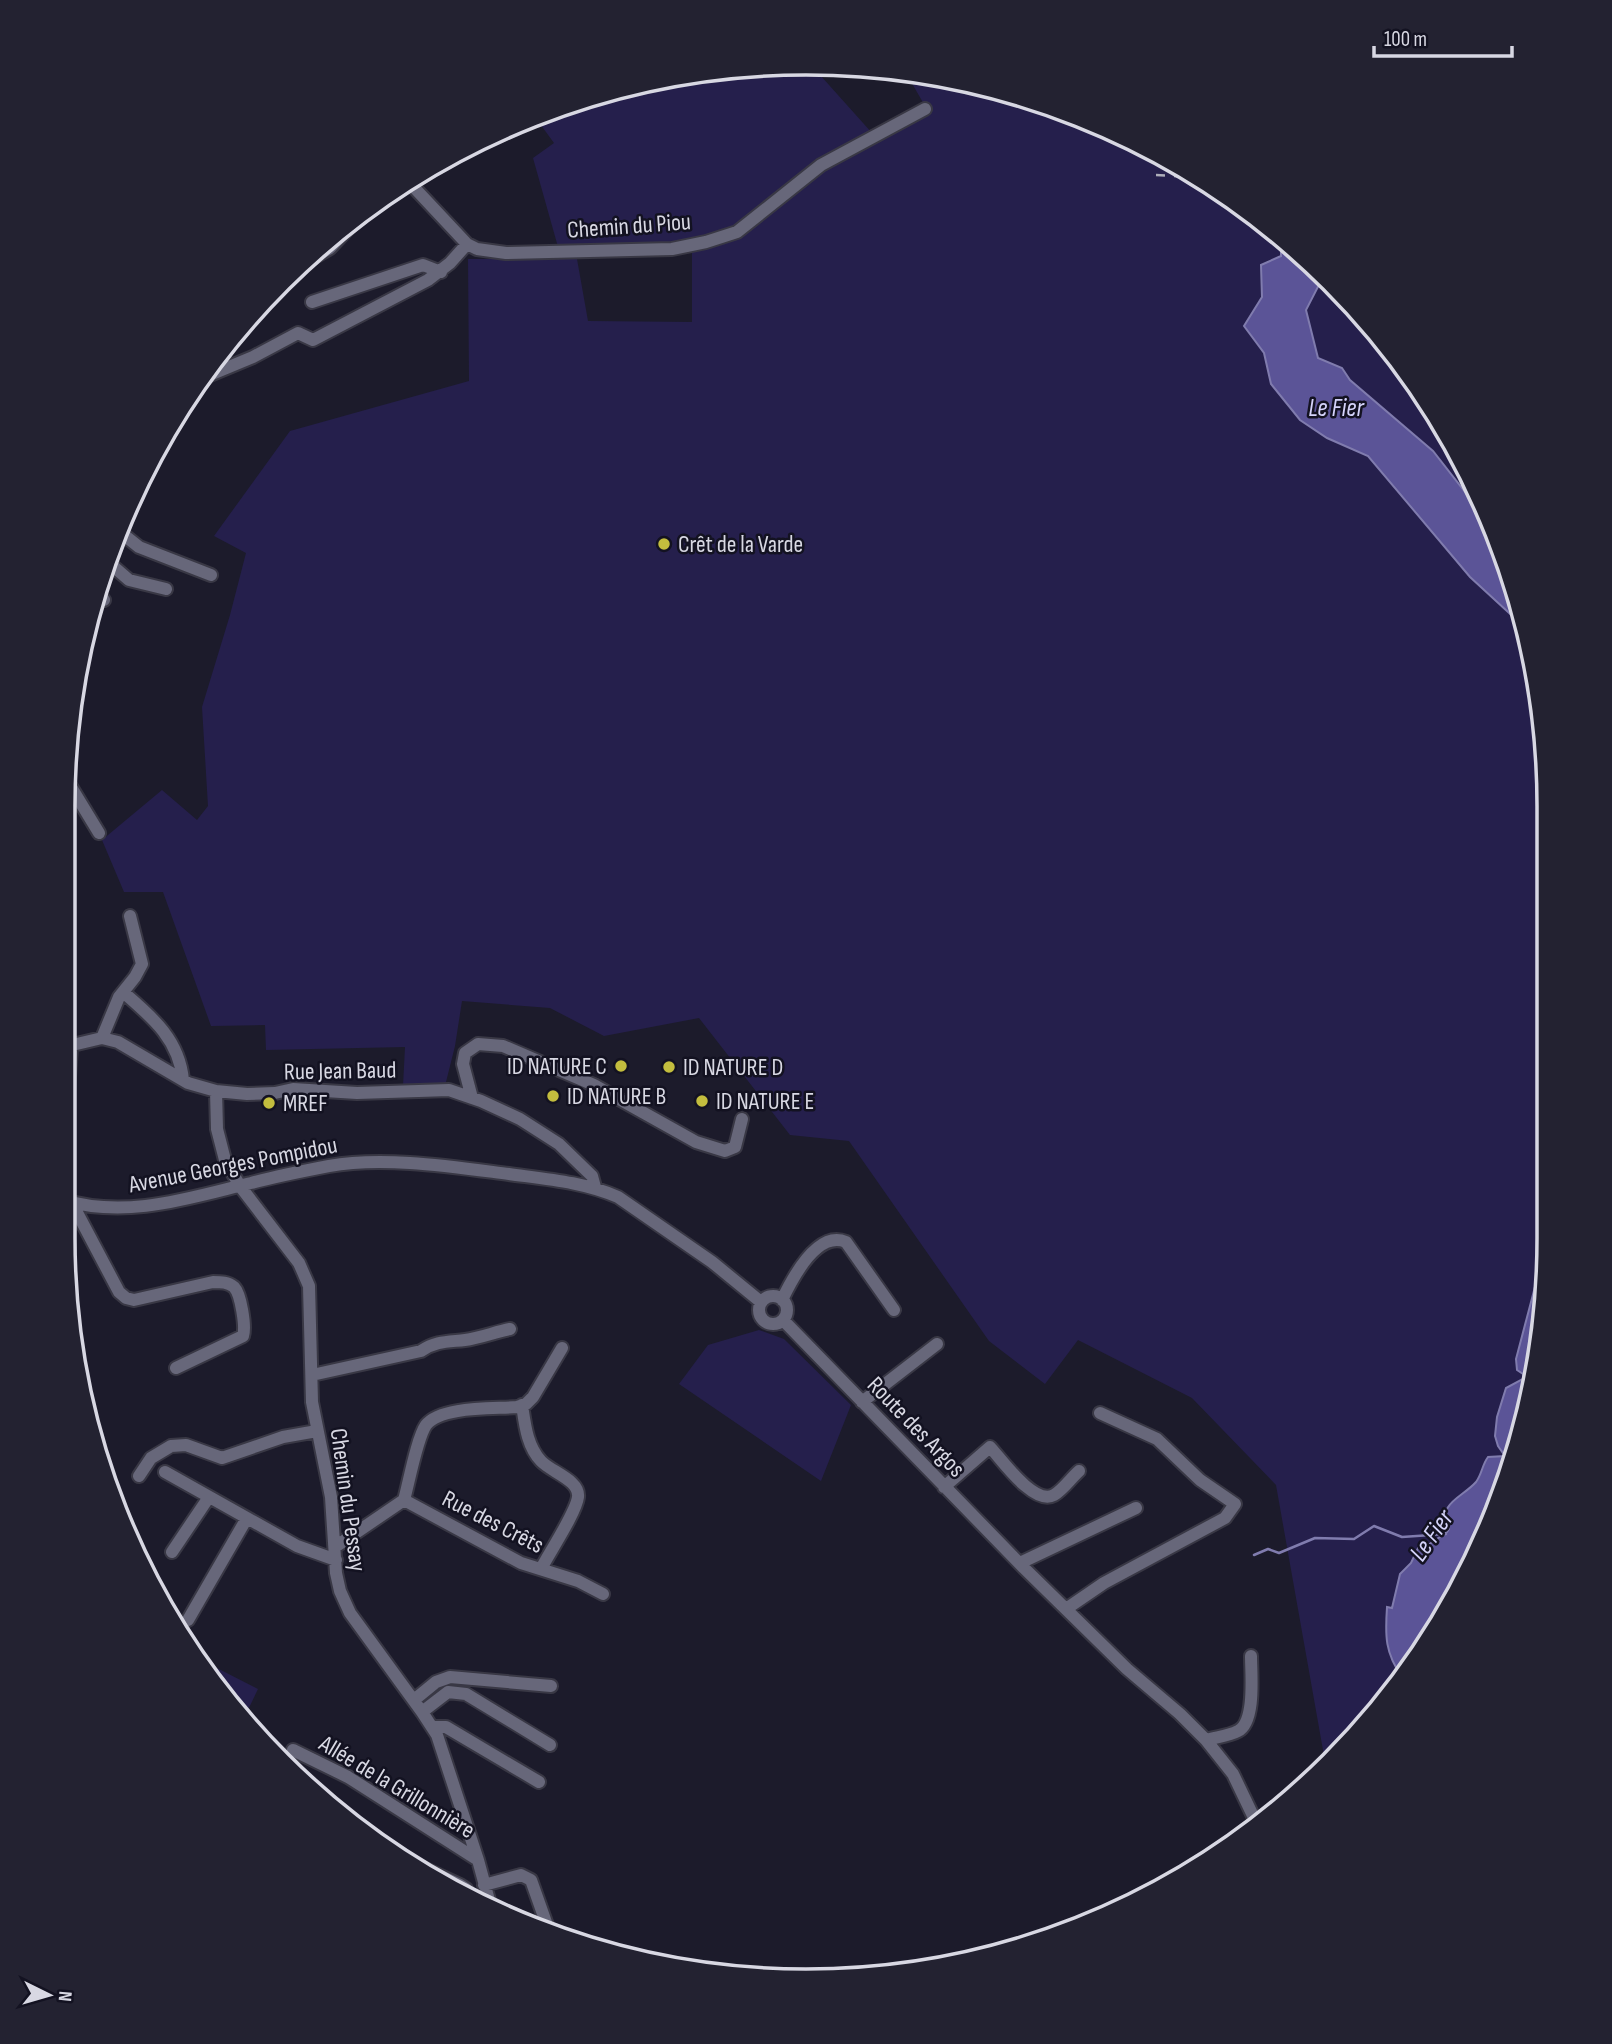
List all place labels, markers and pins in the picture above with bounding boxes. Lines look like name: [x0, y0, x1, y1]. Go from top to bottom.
place label: Crêt de la Varde: [678, 530, 803, 559]
marker: Crêt de la Varde: [656, 536, 672, 552]
place label: ID NATURE C: [507, 1052, 607, 1081]
place label: ID NATURE D: [683, 1053, 783, 1082]
marker: ID NATURE C: [613, 1058, 629, 1074]
marker: ID NATURE D: [661, 1059, 677, 1075]
place label: ID NATURE B: [567, 1082, 666, 1111]
place label: ID NATURE E: [716, 1087, 814, 1116]
marker: ID NATURE B: [545, 1088, 561, 1104]
place label: MREF: [283, 1089, 328, 1118]
marker: ID NATURE E: [694, 1093, 710, 1109]
marker: MREF: [261, 1095, 277, 1111]

